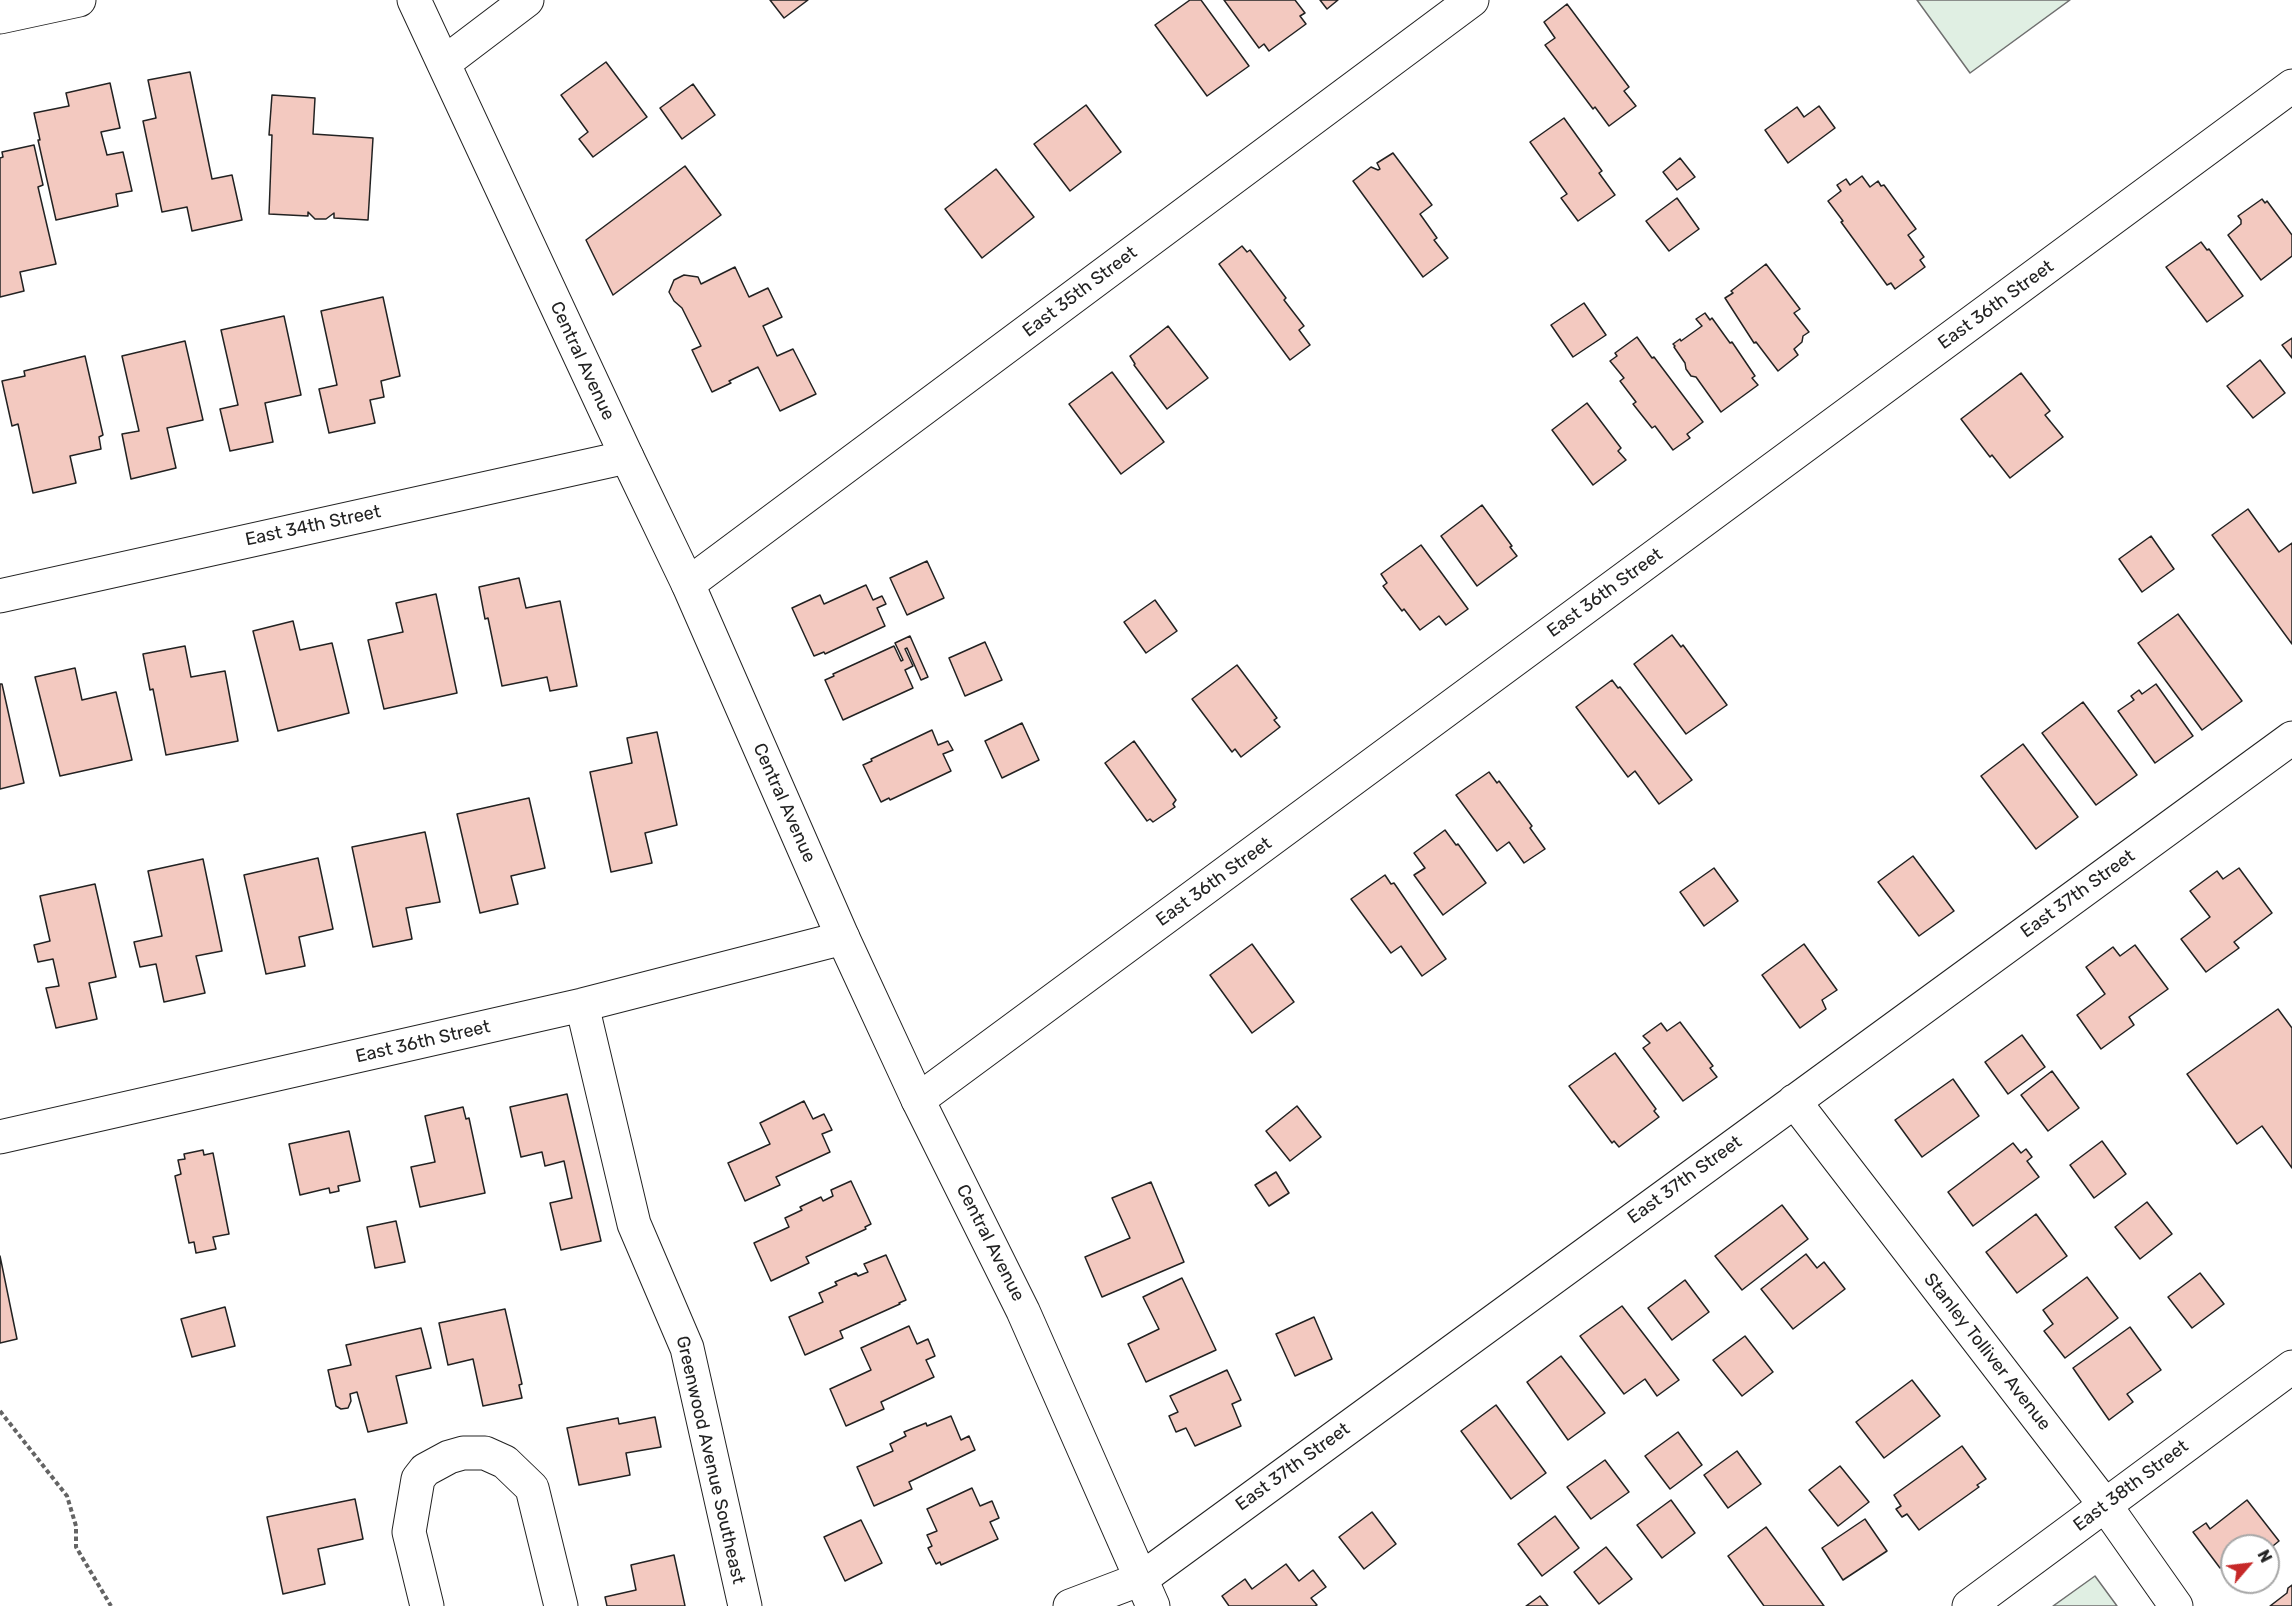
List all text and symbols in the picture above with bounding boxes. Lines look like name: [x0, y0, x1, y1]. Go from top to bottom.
street label: East 35th Street: [1019, 242, 1141, 342]
street label: East 36th Street: [1934, 256, 2058, 354]
street label: Central Avenue: [545, 298, 619, 424]
street label: East 34th Street: [243, 501, 383, 551]
street label: East 36th Street: [1543, 544, 1667, 642]
street label: Central Avenue: [748, 740, 820, 866]
street label: East 36th Street: [1152, 833, 1276, 931]
street label: East 37th Street: [2017, 845, 2139, 943]
street label: East 36th Street: [354, 1016, 492, 1068]
street label: East 37th Street: [1624, 1131, 1746, 1229]
street label: Central Avenue: [951, 1181, 1029, 1305]
street label: Stanley Tolliver Avenue: [1919, 1269, 2055, 1435]
street label: Greenwood Avenue Southeast: [671, 1334, 749, 1586]
street label: East 37th Street: [1232, 1418, 1354, 1516]
street label: East 38th Street: [2069, 1436, 2193, 1536]
north arrow: [2220, 1534, 2280, 1594]
text: N: [2253, 1547, 2276, 1566]

